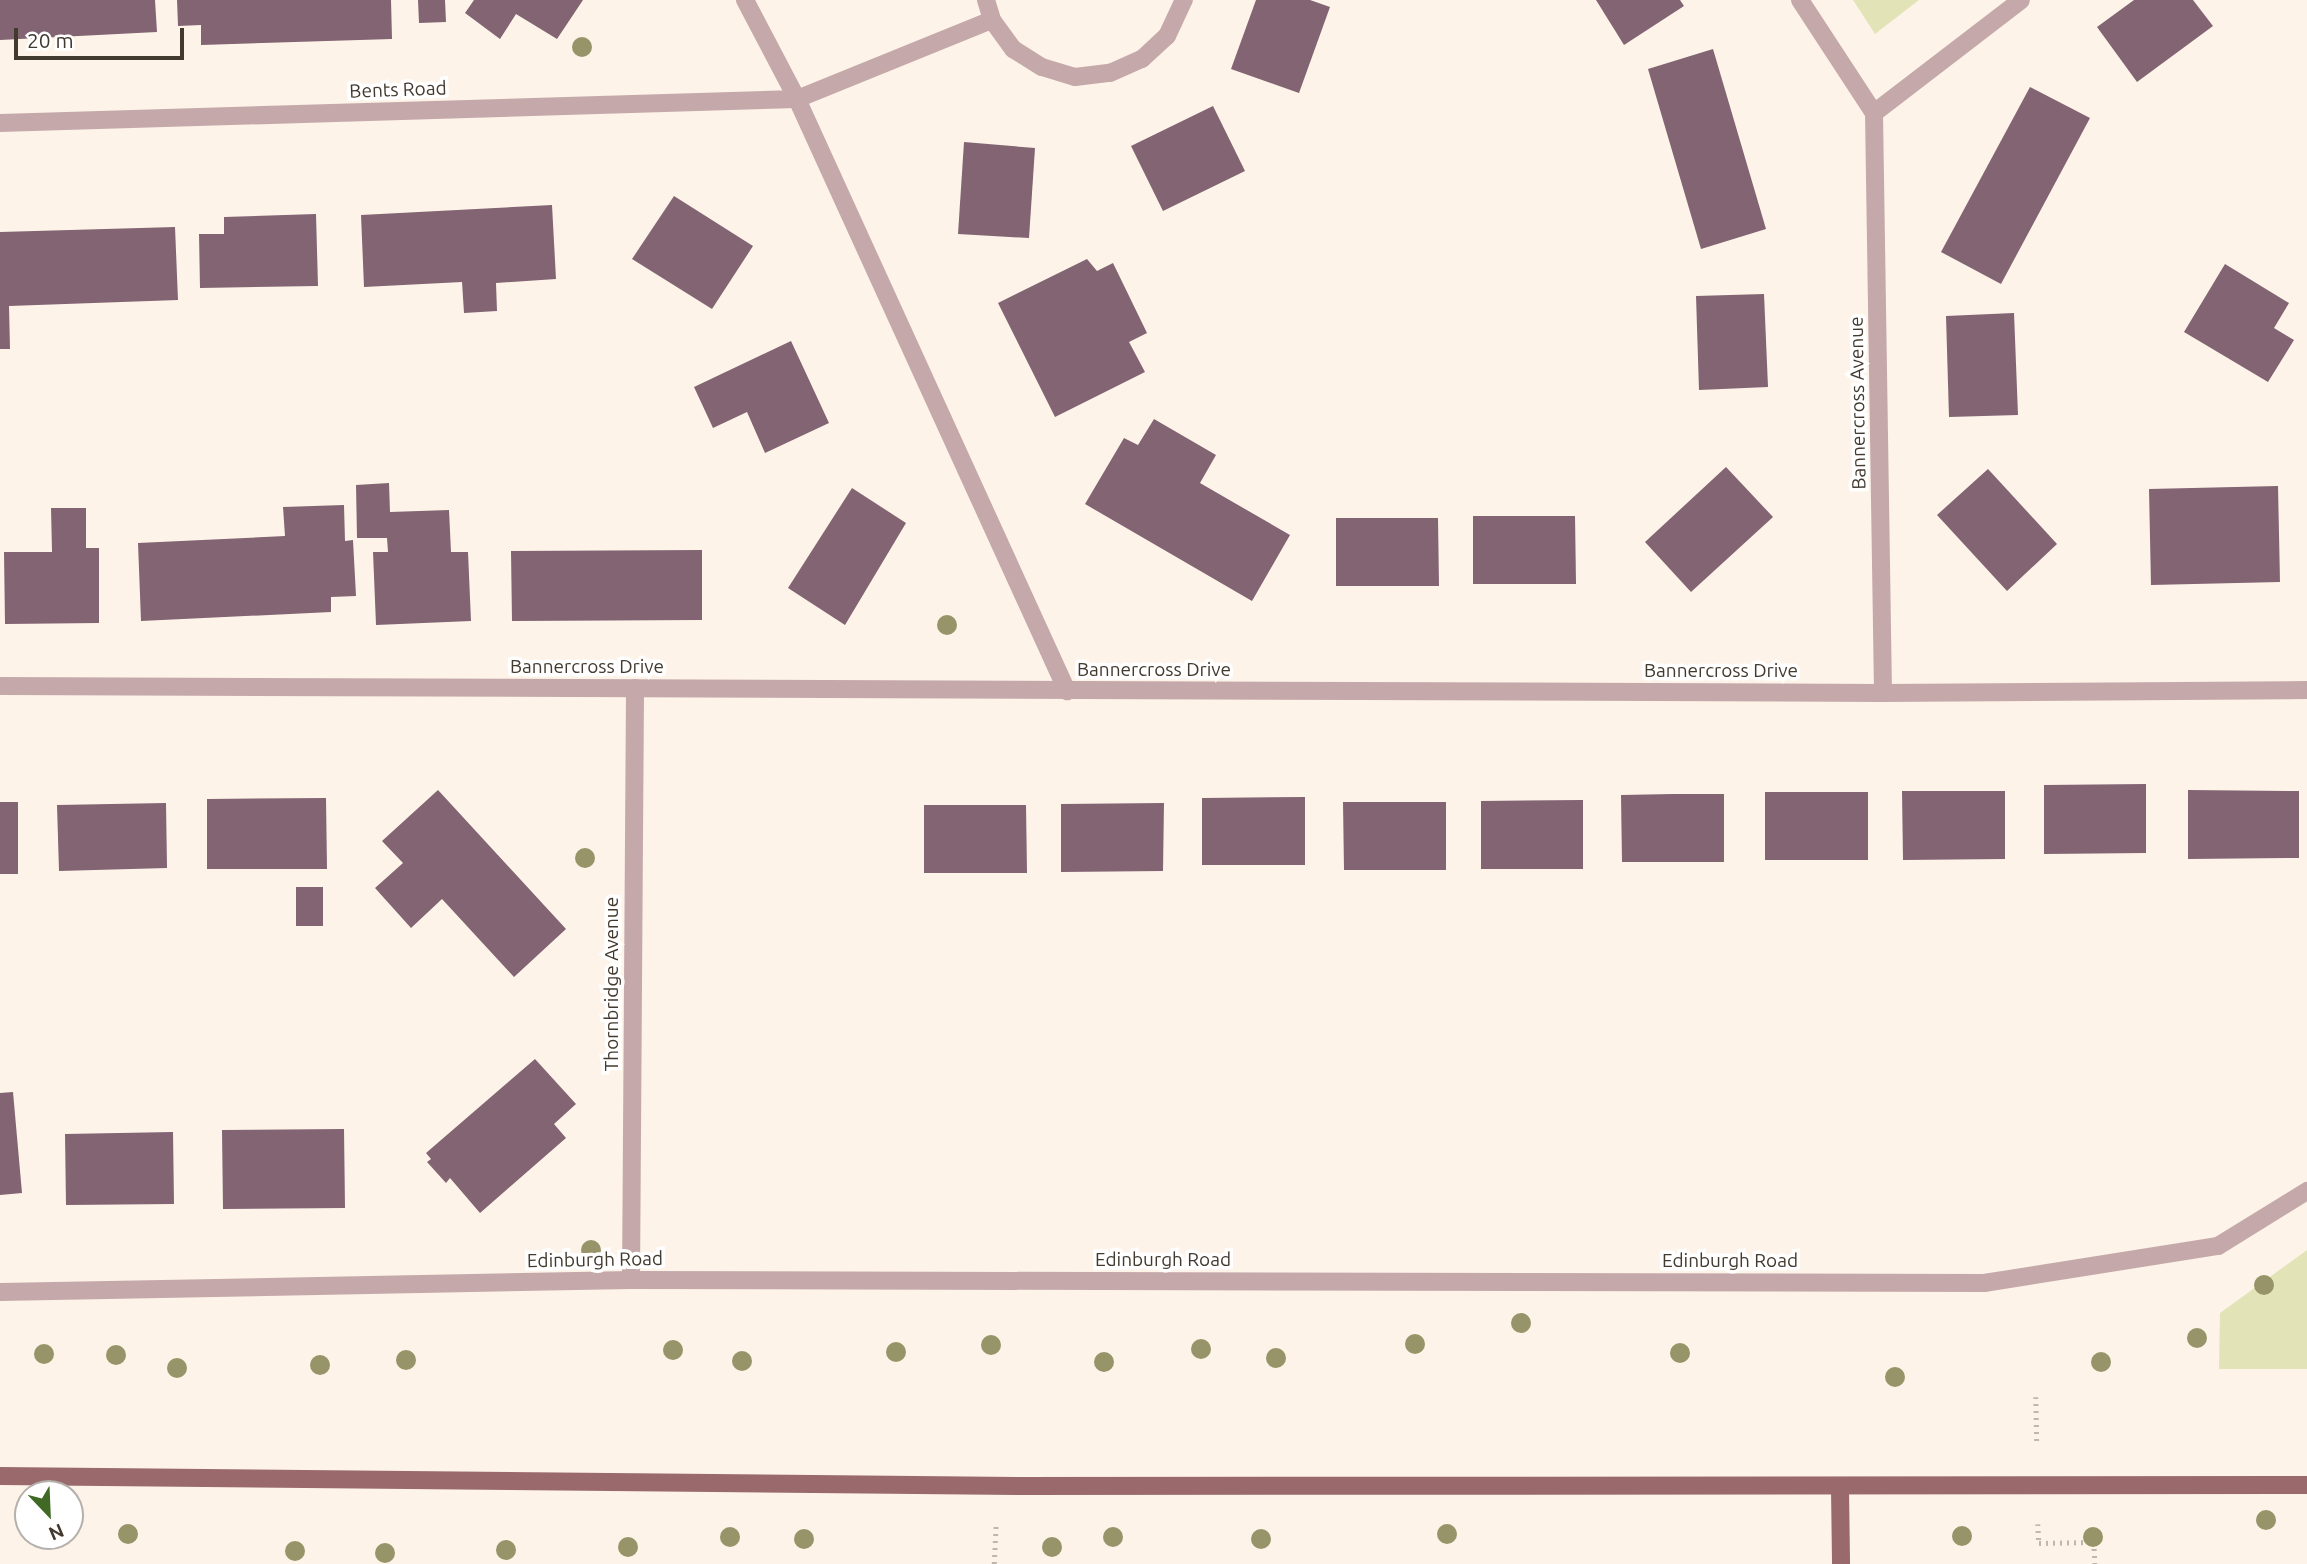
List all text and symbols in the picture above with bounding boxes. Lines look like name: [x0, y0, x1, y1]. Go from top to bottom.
scale bar: [18, 14, 187, 58]
text: 20 m: [27, 28, 74, 52]
street label: Bents Road: [349, 77, 447, 103]
street label: Bannercross Avenue: [1845, 316, 1871, 490]
street label: Bannercross Drive: [510, 656, 664, 678]
street label: Bannercross Drive: [1077, 659, 1231, 681]
street label: Bannercross Drive: [1644, 660, 1798, 682]
street label: Thornbridge Avenue: [601, 897, 623, 1071]
street label: Edinburgh Road: [527, 1247, 663, 1273]
street label: Edinburgh Road: [1095, 1249, 1231, 1271]
street label: Edinburgh Road: [1662, 1250, 1798, 1272]
north arrow: [14, 1480, 84, 1550]
text: N: [46, 1520, 67, 1545]

